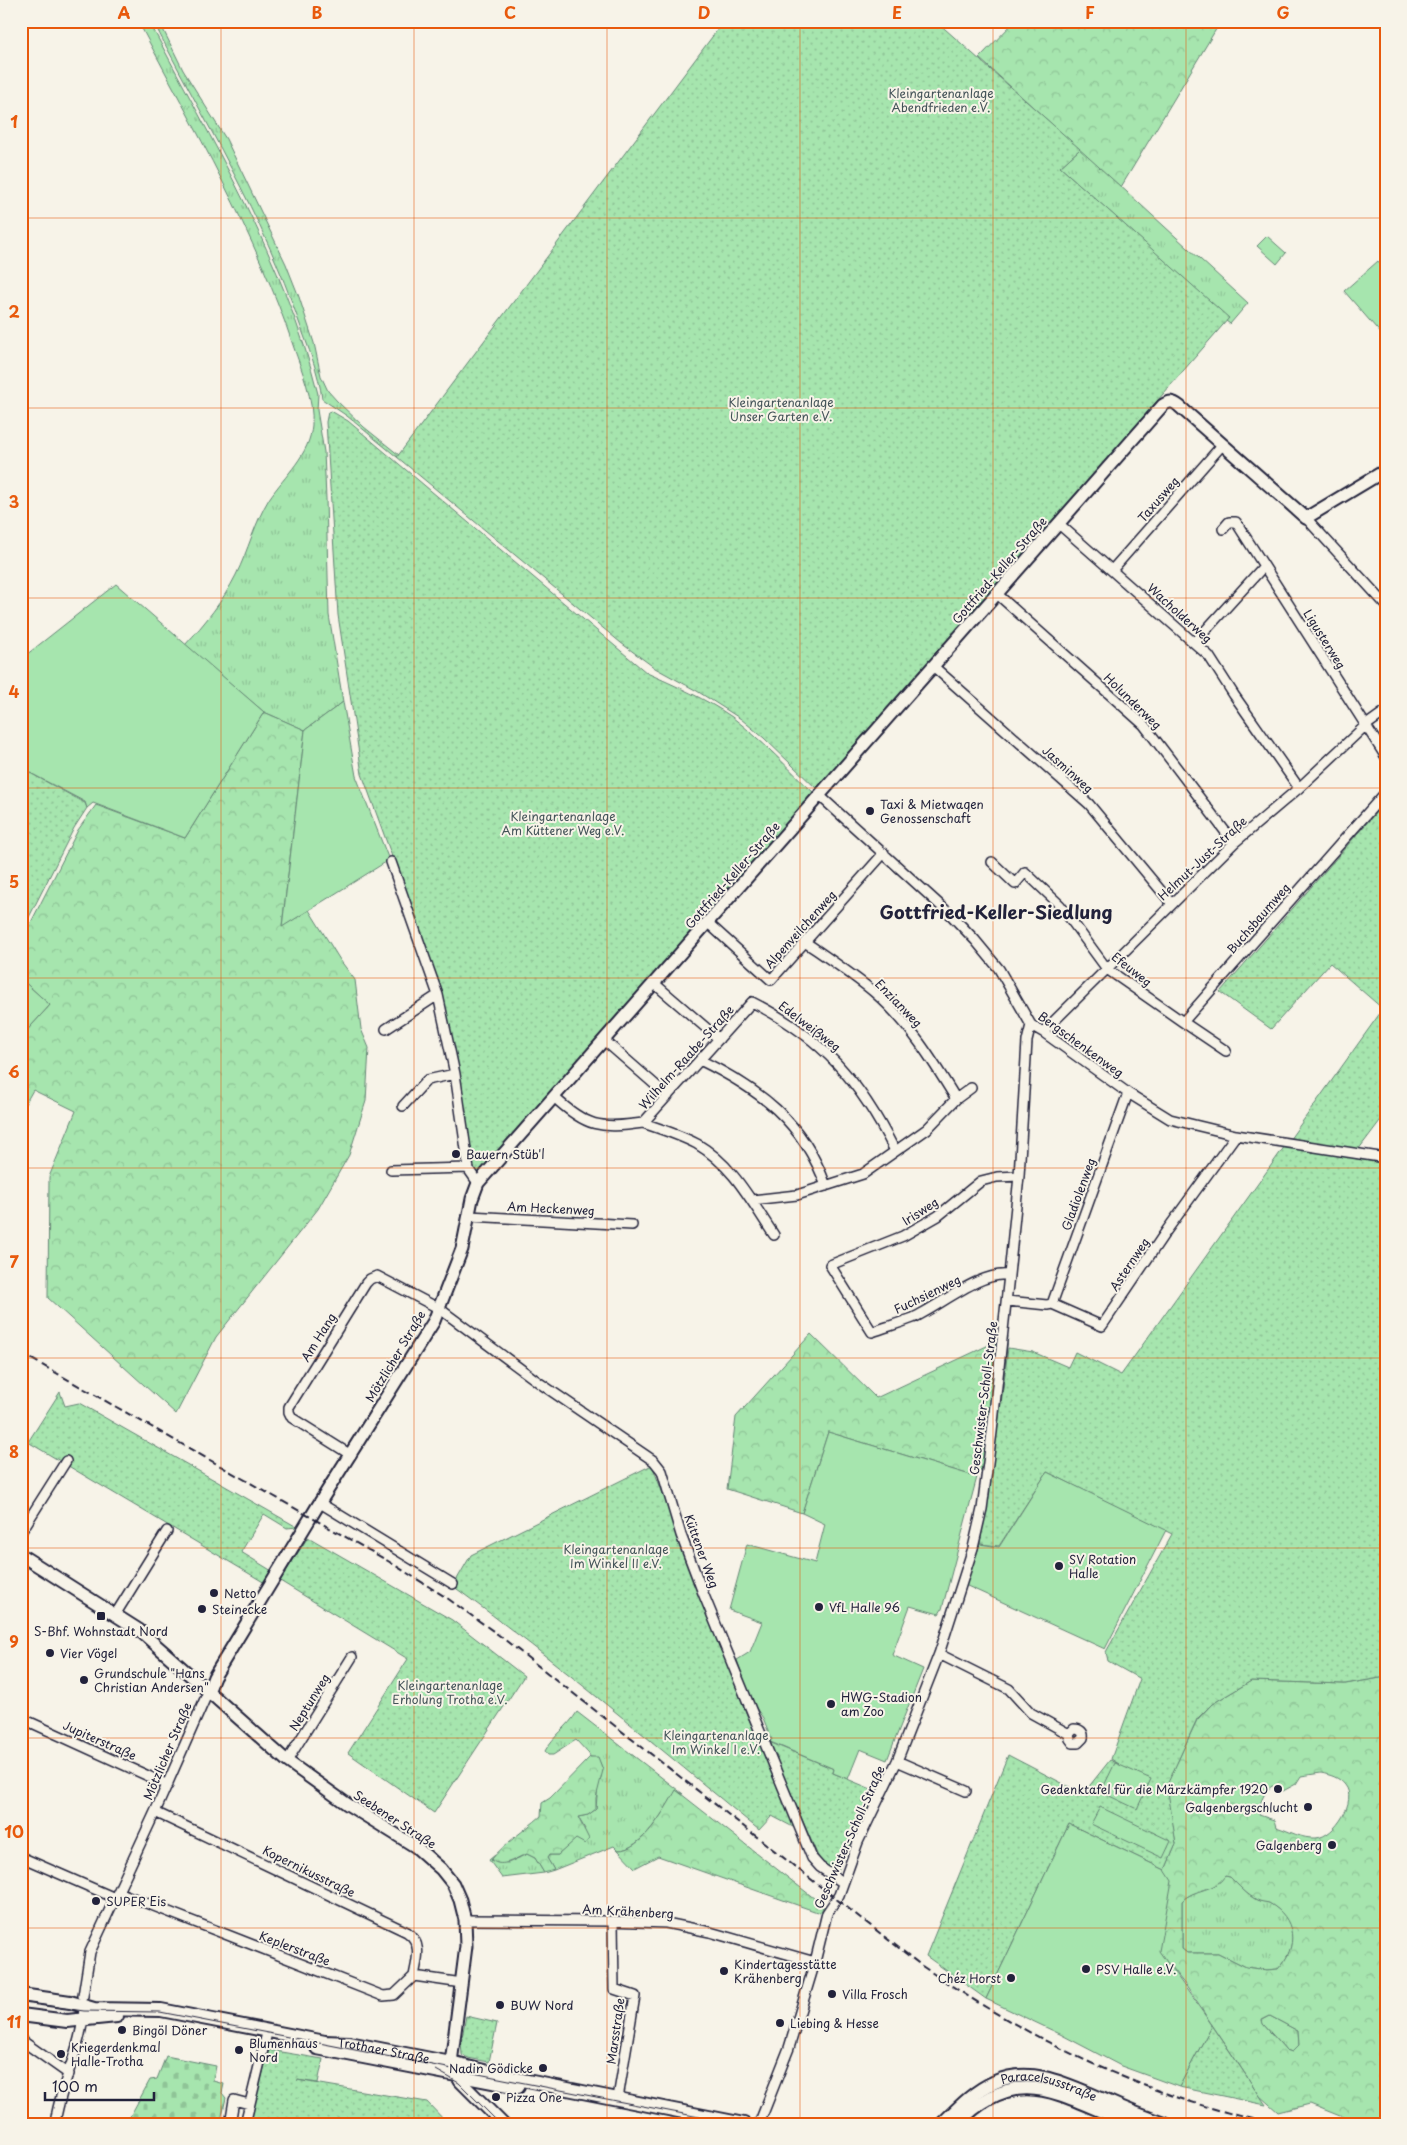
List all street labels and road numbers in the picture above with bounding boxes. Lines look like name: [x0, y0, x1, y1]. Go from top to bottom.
street label: Taxusweg: [1133, 472, 1183, 526]
street label: Gottfried-Keller-Straße: [947, 513, 1051, 627]
street label: Wacholderweg: [1144, 579, 1216, 647]
street label: Ligusterweg: [1299, 606, 1351, 672]
street label: Holunderweg: [1100, 669, 1166, 733]
street label: Jasminweg: [1038, 741, 1098, 797]
street label: Helmut-Just-Straße: [1153, 812, 1251, 904]
street label: Gottfried-Keller-Straße: [680, 818, 784, 932]
street label: Buchsbaumweg: [1222, 879, 1294, 957]
street label: Alpenveilchenweg: [760, 886, 840, 972]
street label: Efeuweg: [1108, 948, 1156, 990]
street label: Enzianweg: [871, 975, 927, 1031]
street label: Edelweißweg: [775, 997, 845, 1055]
street label: Wilhelm-Raabe-Straße: [634, 1001, 738, 1113]
street label: Bergschenkenweg: [1035, 1007, 1128, 1081]
street label: Gladiolenweg: [1056, 1155, 1100, 1233]
street label: Irisweg: [898, 1193, 942, 1229]
street label: Am Heckenweg: [507, 1197, 595, 1219]
street label: Asternweg: [1105, 1234, 1153, 1294]
street label: Fuchsienweg: [891, 1270, 963, 1318]
street label: Mötzlicher Straße: [360, 1307, 430, 1405]
street label: Am Hang: [296, 1309, 340, 1365]
street label: Geschwister-Scholl-Straße: [965, 1320, 1001, 1476]
street label: Küttener Weg: [680, 1512, 724, 1591]
street label: Neptunweg: [284, 1670, 334, 1734]
street label: Mötzlicher Straße: [138, 1700, 196, 1802]
street label: Jupiterstraße: [60, 1716, 140, 1764]
street label: Geschwister-Scholl-Straße: [809, 1763, 889, 1911]
street label: Seebener Straße: [350, 1785, 440, 1853]
street label: Kopernikusstraße: [260, 1841, 358, 1901]
street label: Am Krähenberg: [582, 1900, 674, 1922]
street label: Keplerstraße: [257, 1926, 333, 1970]
street label: Marsstraße: [601, 1997, 629, 2065]
street label: Trothaer Straße: [337, 2034, 431, 2068]
street label: Paracelsusstraße: [998, 2067, 1100, 2105]

